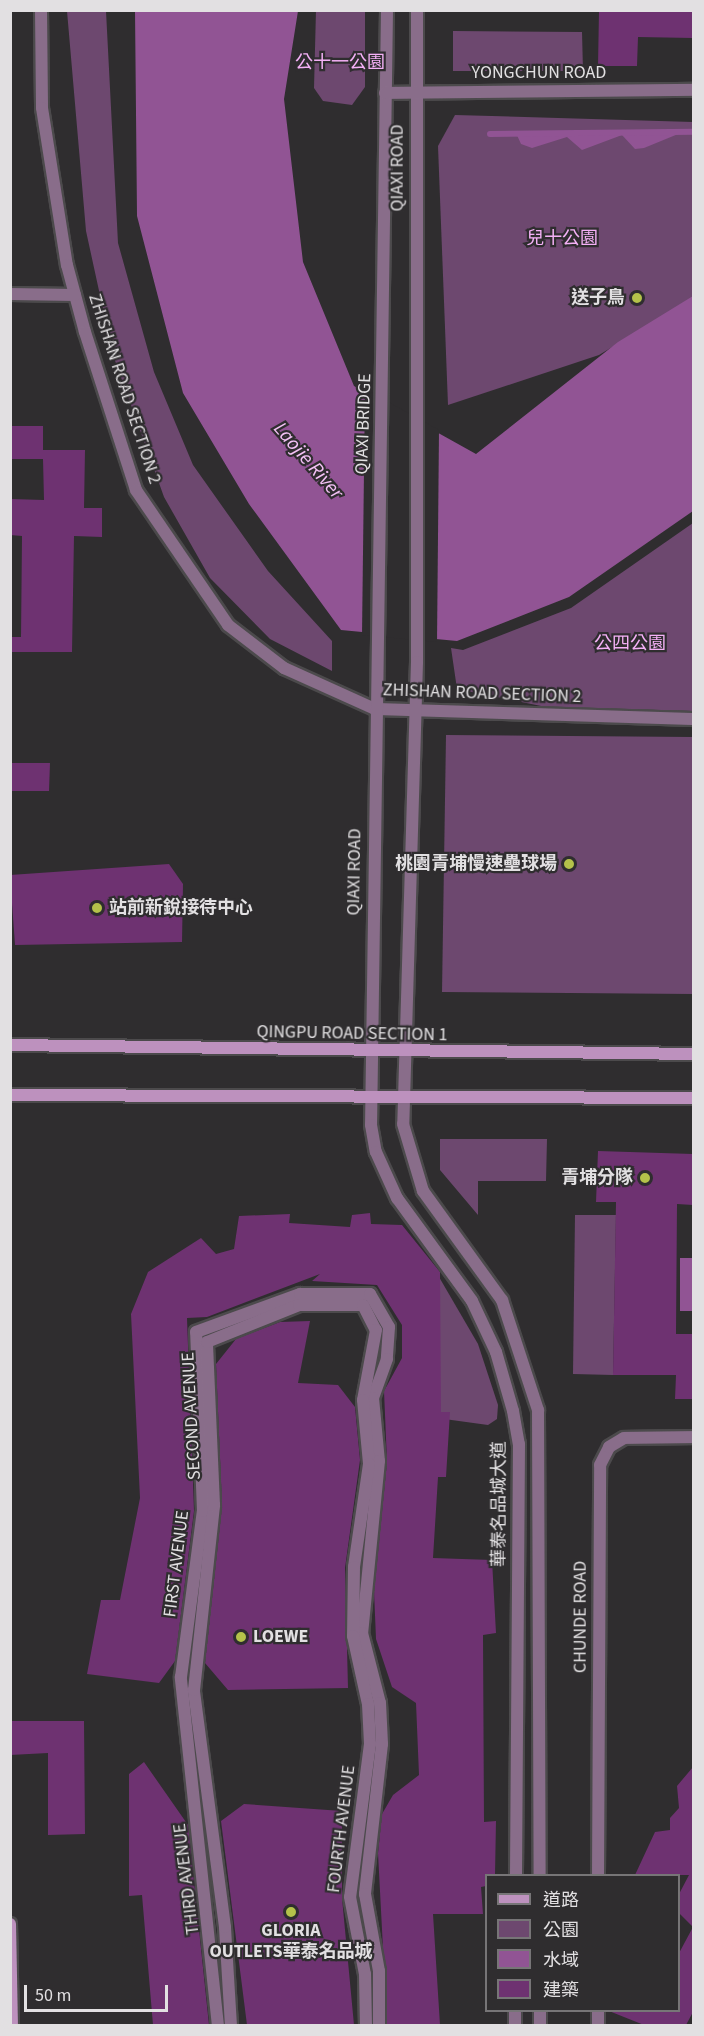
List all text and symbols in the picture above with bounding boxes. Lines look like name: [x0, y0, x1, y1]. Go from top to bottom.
park label: 公十一公園: [295, 52, 385, 74]
street label: YONGCHUN ROAD: [472, 62, 606, 84]
street label: QIAXI ROAD: [387, 125, 409, 211]
park label: 兒十公園: [526, 228, 598, 250]
place label: 送子鳥: [571, 287, 625, 309]
street label: ZHISHAN ROAD SECTION 2: [83, 291, 165, 487]
marker: 送子鳥: [630, 291, 644, 305]
street label: QIAXI BRIDGE: [351, 373, 377, 475]
water label: Laojie River: [268, 418, 348, 504]
park label: 公四公園: [594, 633, 666, 655]
street label: ZHISHAN ROAD SECTION 2: [382, 680, 582, 708]
street label: QIAXI ROAD: [343, 828, 367, 916]
place label: 桃園青埔慢速壘球場: [395, 853, 557, 875]
marker: 桃園青埔慢速壘球場: [562, 857, 576, 871]
place label: 站前新銳接待中心: [109, 897, 253, 919]
marker: 站前新銳接待中心: [90, 901, 104, 915]
street label: QINGPU ROAD SECTION 1: [256, 1022, 448, 1046]
place label: 青埔分隊: [561, 1167, 633, 1189]
marker: 青埔分隊: [638, 1171, 652, 1185]
street label: SECOND AVENUE: [178, 1351, 206, 1481]
street label: 華泰名品城大道: [489, 1441, 511, 1567]
street label: FIRST AVENUE: [160, 1510, 194, 1618]
street label: CHUNDE ROAD: [570, 1561, 592, 1673]
place label: LOEWE: [253, 1626, 308, 1648]
marker: LOEWE: [234, 1630, 248, 1644]
street label: FOURTH AVENUE: [323, 1764, 361, 1894]
street label: THIRD AVENUE: [169, 1822, 205, 1936]
legend: [485, 1874, 680, 2012]
text: 道路: [543, 1888, 579, 1913]
marker: GLORIA OUTLETS華泰名品城: [284, 1905, 298, 1919]
text: 公園: [543, 1918, 579, 1943]
place label: GLORIA OUTLETS華泰名品城: [209, 1921, 373, 1964]
text: 水域: [543, 1948, 579, 1973]
scale bar: [27, 1973, 171, 2011]
text: 建築: [543, 1978, 579, 2003]
text: 50 m: [35, 1983, 71, 2008]

